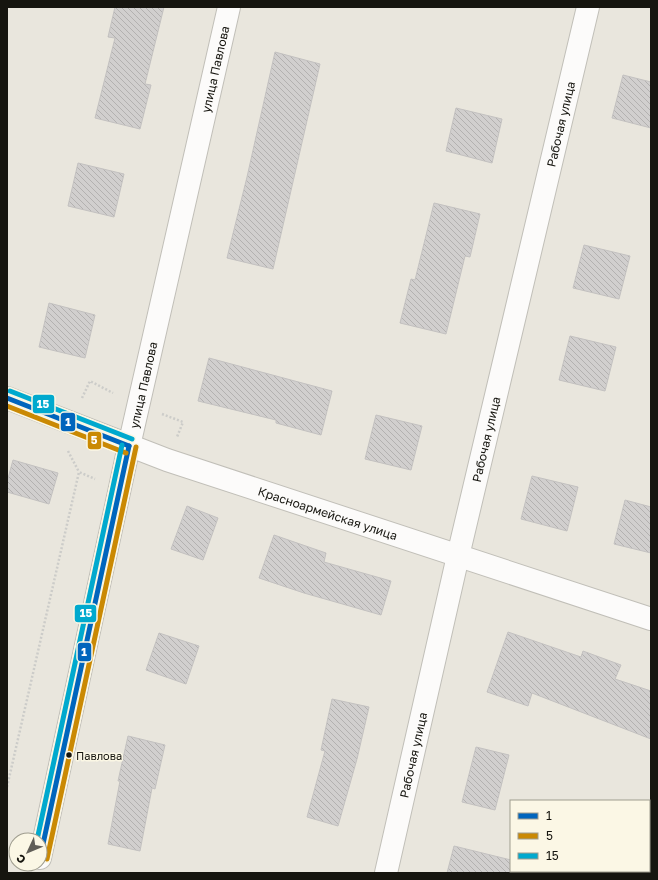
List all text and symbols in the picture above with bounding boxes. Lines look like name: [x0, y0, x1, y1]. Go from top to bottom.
street label: улица Павлова: [198, 24, 232, 114]
street label: Рабочая улица: [543, 80, 578, 168]
street label: улица Павлова: [126, 340, 160, 430]
line badge: 15: [32, 394, 55, 414]
street label: Рабочая улица: [468, 395, 503, 484]
text: 15: [37, 397, 49, 410]
line badge: 1: [60, 412, 76, 432]
text: 1: [65, 415, 71, 428]
line badge: 5: [87, 431, 102, 450]
text: 5: [91, 433, 98, 446]
street label: Красноармейская улица: [256, 483, 400, 543]
line badge: 15: [74, 604, 97, 623]
text: 15: [80, 606, 92, 619]
line badge: 1: [77, 642, 92, 662]
text: 1: [81, 645, 87, 658]
street label: Рабочая улица: [396, 711, 430, 799]
place label: Павлова: [76, 749, 122, 762]
marker: Павлова: [64, 750, 74, 760]
legend: [510, 800, 650, 872]
text: 1: [546, 808, 552, 823]
text: 5: [546, 828, 553, 843]
north arrow: [8, 832, 48, 872]
text: 15: [546, 848, 559, 863]
text: С: [13, 852, 28, 867]

